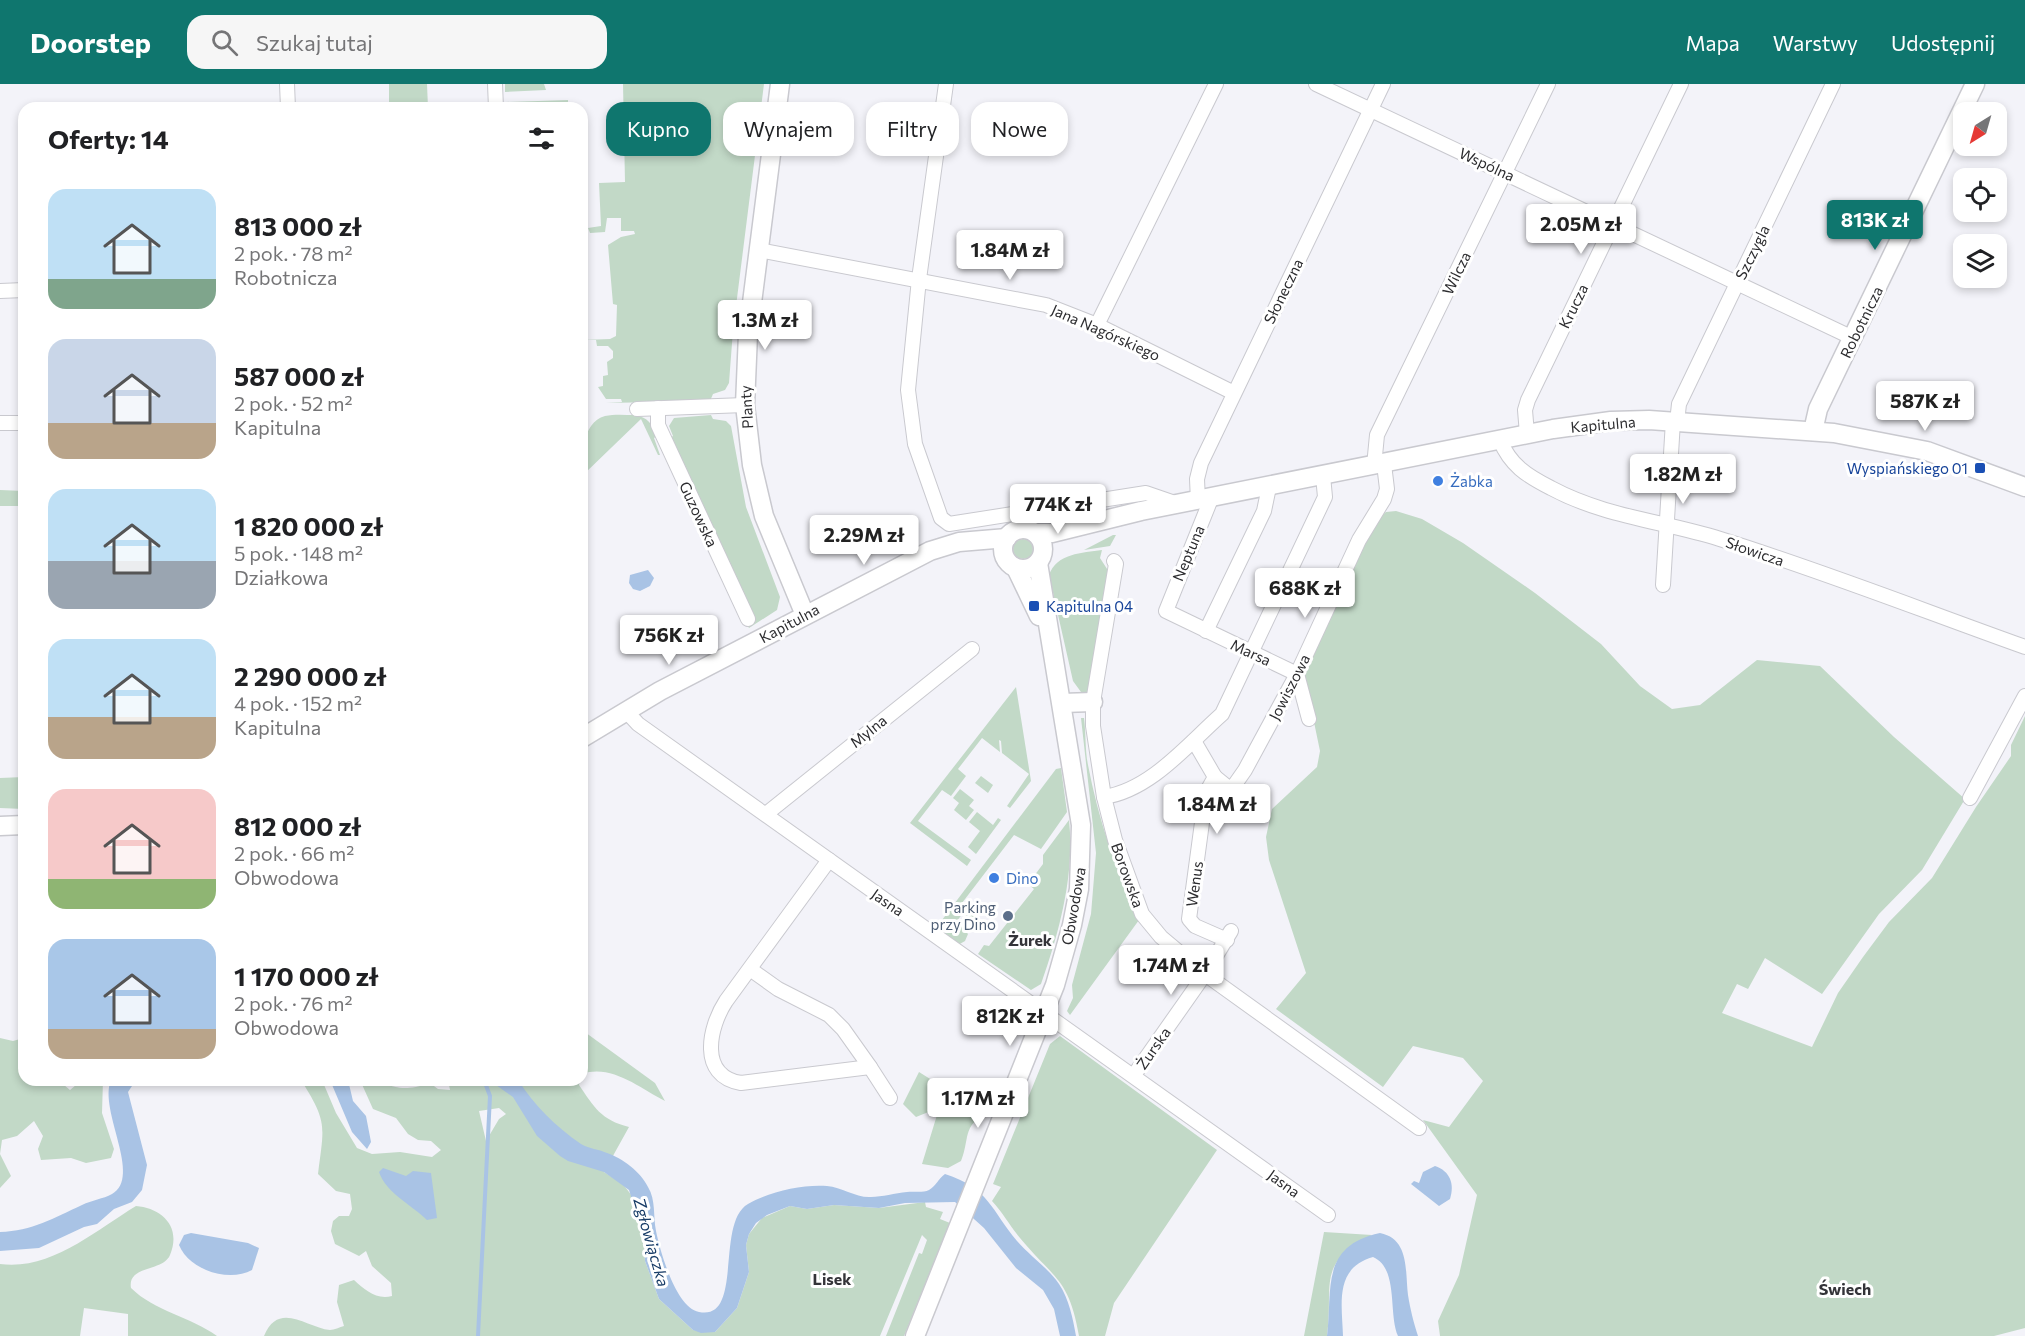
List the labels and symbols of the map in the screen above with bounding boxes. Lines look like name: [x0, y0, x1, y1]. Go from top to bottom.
north arrow: [1953, 102, 2007, 156]
street label: Wspólna: [1456, 143, 1518, 185]
pin: 813K zł: [1820, 200, 1930, 251]
pin: 2.05M zł: [1519, 204, 1643, 255]
street label: Szczygla: [1731, 222, 1773, 282]
pin: 1.84M zł: [948, 230, 1072, 281]
street label: Wilcza: [1438, 249, 1474, 297]
street label: Słoneczna: [1260, 256, 1306, 326]
street label: Krucza: [1555, 281, 1591, 331]
street label: Robotnicza: [1836, 283, 1886, 361]
pin: 1.3M zł: [710, 300, 820, 351]
street label: Jana Nagórskiego: [1049, 300, 1163, 364]
pin: 587K zł: [1870, 381, 1980, 432]
street label: Planty: [736, 385, 756, 429]
street label: Kapitulna: [1570, 412, 1636, 436]
pin: 1.82M zł: [1621, 454, 1745, 505]
place label: Wyspiańskiego 01: [1847, 459, 1968, 477]
marker: Wyspiańskiego 01: [1973, 461, 1987, 475]
place label: Żabka: [1450, 472, 1493, 490]
marker: Żabka: [1431, 474, 1445, 488]
street label: Guzowska: [676, 478, 722, 550]
pin: 774K zł: [1003, 484, 1113, 535]
pin: 2.29M zł: [802, 515, 926, 566]
street label: Neptuna: [1168, 522, 1208, 584]
street label: Słowicza: [1723, 533, 1787, 569]
pin: 688K zł: [1250, 568, 1360, 619]
place label: Kapitulna 04: [1046, 597, 1133, 615]
marker: Kapitulna 04: [1027, 599, 1041, 613]
street label: Kapitulna: [756, 600, 822, 646]
pin: 756K zł: [614, 615, 724, 666]
street label: Marsa: [1228, 635, 1274, 669]
street label: Jowiszowa: [1265, 651, 1313, 723]
street label: Mylna: [846, 711, 890, 751]
pin: 1.84M zł: [1155, 784, 1279, 835]
street label: Borowska: [1108, 840, 1148, 910]
street label: Wenus: [1182, 860, 1206, 908]
street label: Obwodowa: [1057, 866, 1089, 946]
place label: Dino: [1006, 869, 1038, 887]
marker: Dino: [987, 871, 1001, 885]
street label: Jasna: [868, 884, 908, 920]
place label: Parking przy Dino: [931, 898, 996, 933]
marker: Parking przy Dino: [1001, 909, 1015, 923]
district label: Żurek: [1008, 930, 1053, 949]
pin: 1.74M zł: [1109, 945, 1233, 996]
pin: 812K zł: [955, 996, 1065, 1047]
street label: Żurska: [1132, 1024, 1174, 1072]
pin: 1.17M zł: [916, 1078, 1040, 1129]
street label: Jasna: [1264, 1165, 1304, 1201]
water label: Zgłowiączka: [630, 1194, 674, 1289]
district label: Lisek: [813, 1269, 852, 1288]
district label: Świech: [1819, 1279, 1871, 1298]

